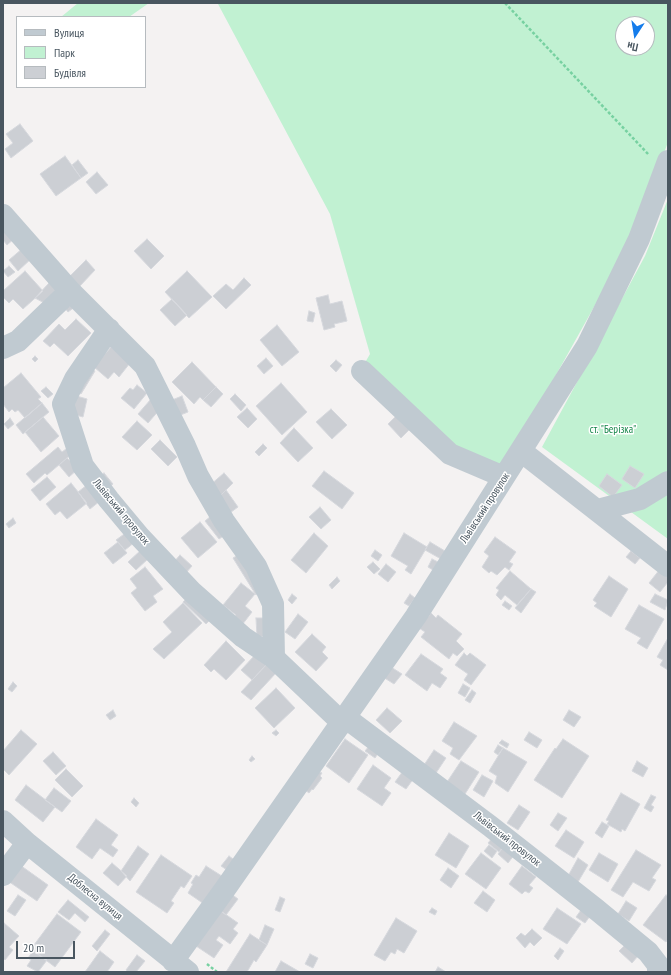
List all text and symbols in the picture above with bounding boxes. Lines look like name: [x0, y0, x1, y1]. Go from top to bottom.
legend: [16, 16, 146, 88]
north arrow: [615, 16, 655, 56]
text: Вулиця: [54, 25, 84, 40]
text: Пн: [626, 39, 639, 55]
text: Парк: [54, 45, 75, 60]
text: Будівля: [54, 65, 86, 80]
park label: ст. "Берізка": [590, 423, 636, 437]
street label: Львівський провулок: [457, 470, 513, 546]
street label: Львівський провулок: [90, 477, 152, 547]
street label: Львівський провулок: [471, 809, 543, 869]
street label: Доблесна вулиця: [65, 871, 125, 923]
scale bar: [18, 933, 77, 959]
text: 20 m: [23, 940, 44, 955]

